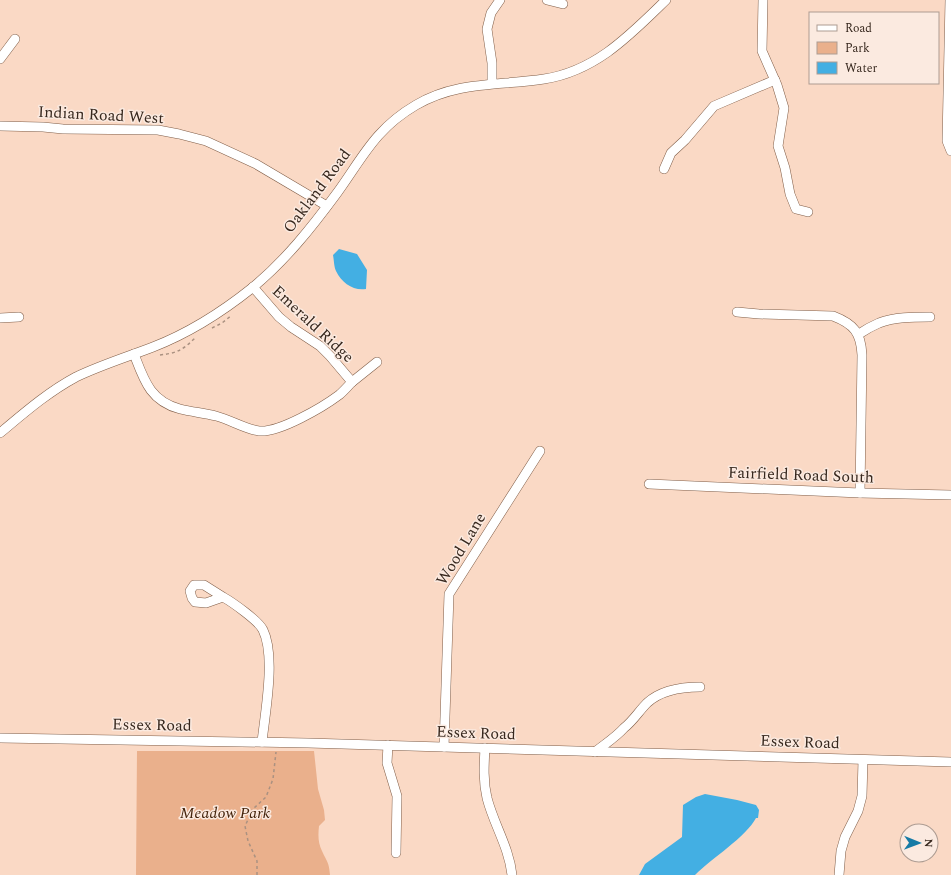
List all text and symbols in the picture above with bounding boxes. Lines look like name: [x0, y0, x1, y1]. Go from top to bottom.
legend: [809, 12, 939, 84]
text: Road: [845, 19, 872, 38]
text: Park: [845, 39, 870, 58]
text: Water: [845, 59, 877, 78]
street label: Indian Road West: [37, 100, 165, 130]
street label: Oakland Road: [277, 144, 357, 238]
street label: Emerald Ridge: [267, 280, 359, 368]
street label: Fairfield Road South: [728, 460, 874, 490]
street label: Wood Lane: [430, 508, 492, 590]
street label: Essex Road: [112, 712, 192, 738]
street label: Essex Road: [436, 720, 516, 746]
street label: Essex Road: [760, 729, 840, 755]
park label: Meadow Park: [180, 801, 271, 825]
north arrow: [899, 823, 939, 863]
text: N: [920, 839, 937, 848]

